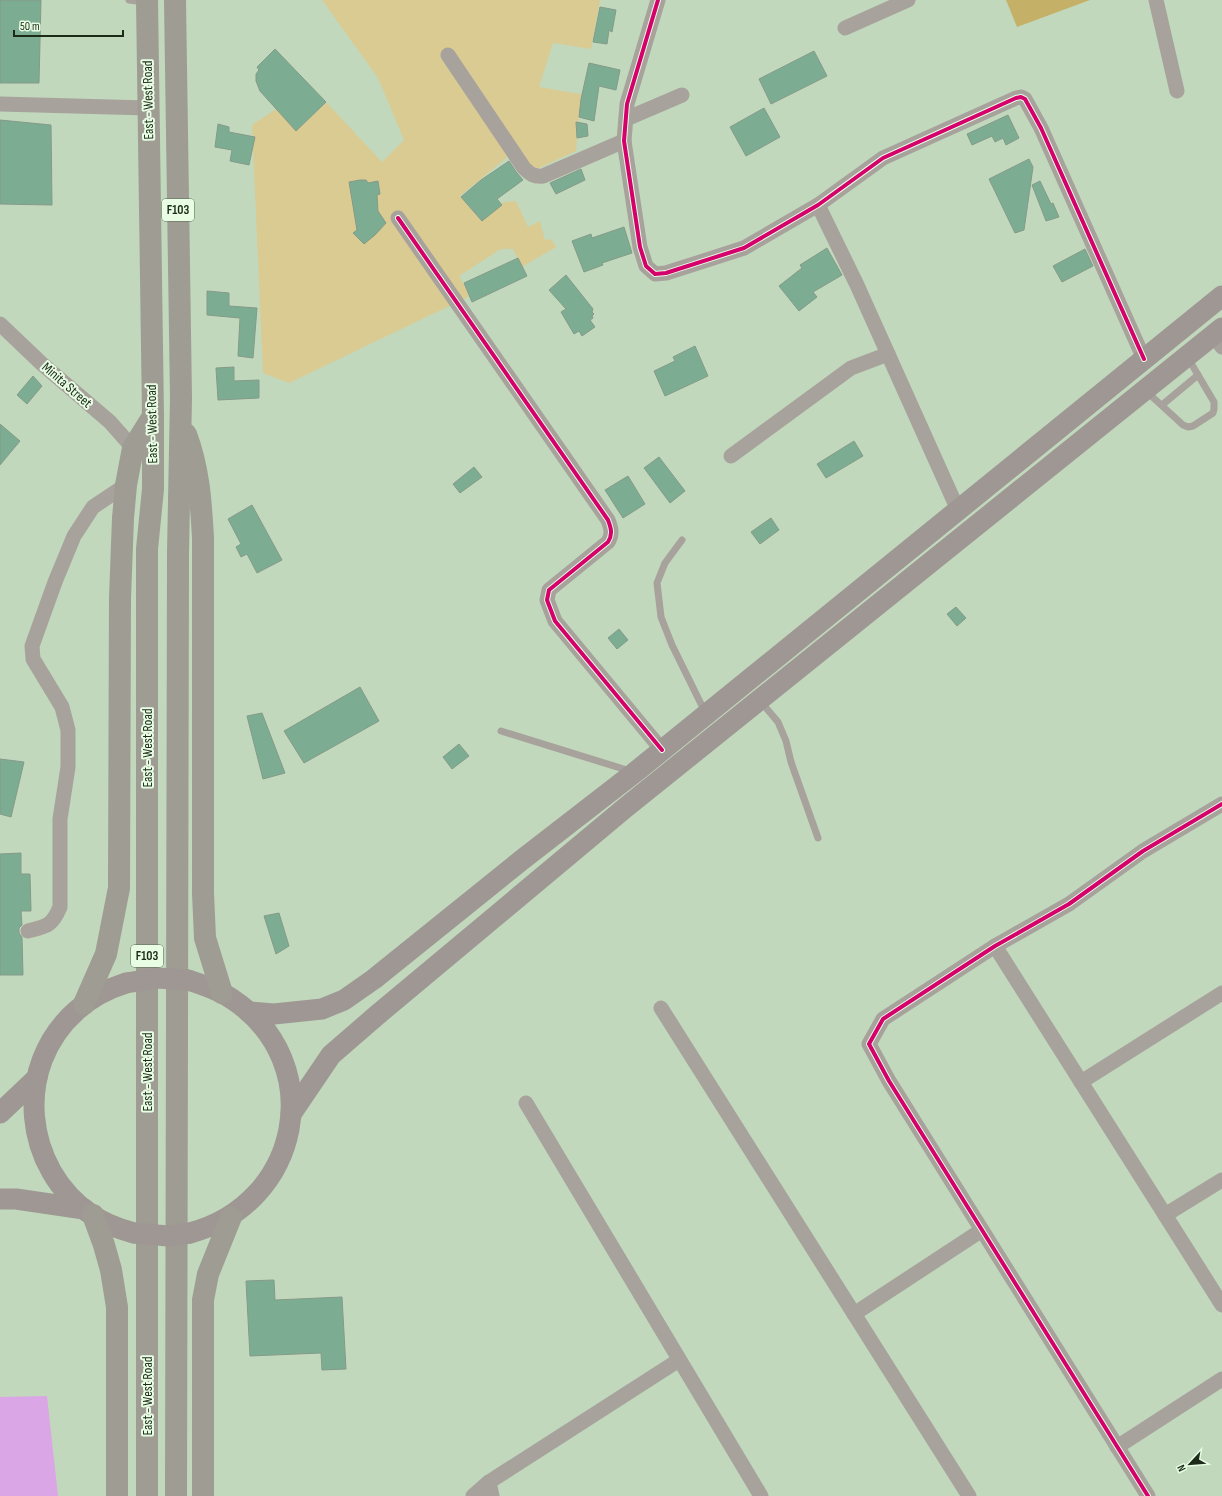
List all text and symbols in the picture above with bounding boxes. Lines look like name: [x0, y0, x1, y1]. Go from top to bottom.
scale bar: [14, 12, 123, 38]
text: 50 m: [20, 19, 40, 34]
street label: East - West Road: [139, 60, 157, 140]
road number: F103: [162, 199, 194, 221]
street label: Minita Street: [38, 359, 96, 411]
street label: East - West Road: [143, 384, 161, 464]
street label: East - West Road: [139, 708, 156, 788]
road number: F103: [131, 945, 163, 967]
street label: East - West Road: [139, 1032, 156, 1112]
street label: East - West Road: [139, 1356, 156, 1436]
north arrow: [1170, 1444, 1210, 1484]
text: N: [1174, 1463, 1189, 1474]

